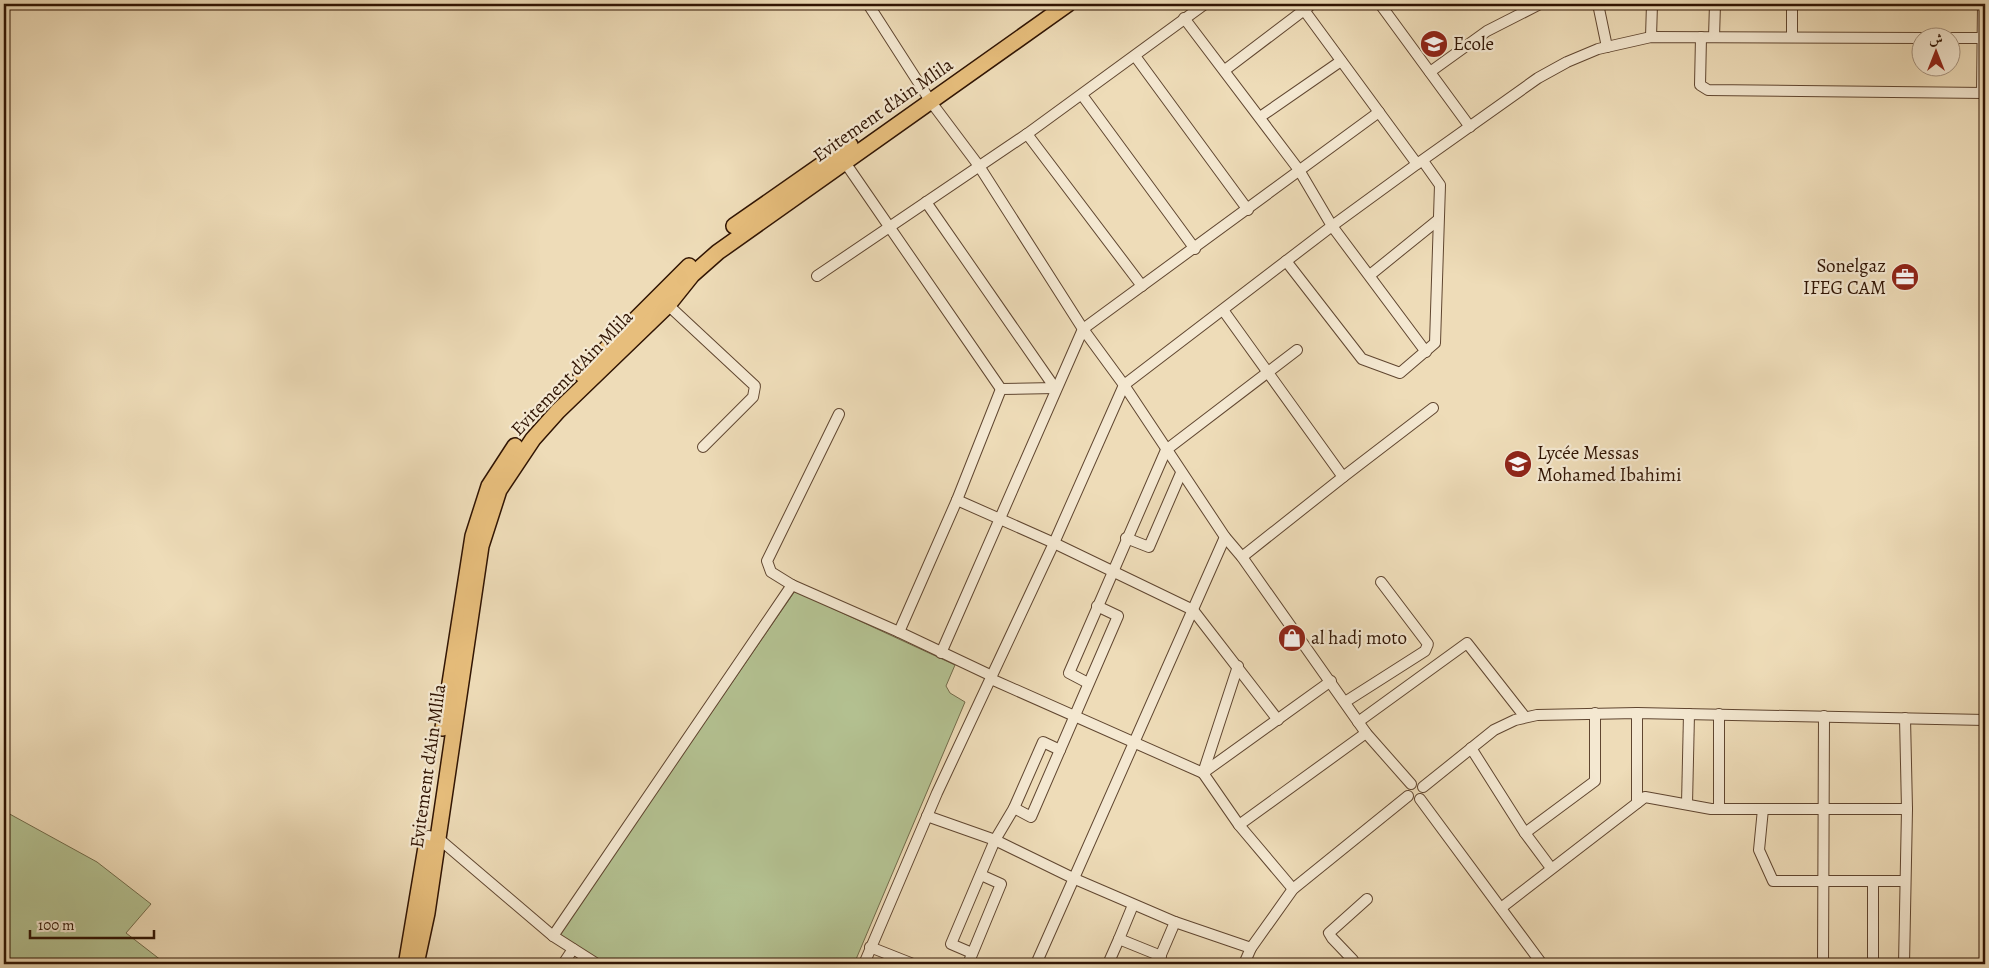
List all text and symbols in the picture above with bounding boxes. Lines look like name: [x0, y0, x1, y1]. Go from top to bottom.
north arrow: [1912, 28, 1962, 78]
school or university icon: Ecole: [1419, 29, 1449, 59]
text: ش: [1929, 30, 1943, 49]
place label: Ecole: [1453, 31, 1494, 57]
street label: Evitement d'Ain Mlila: [808, 52, 958, 168]
place label: Sonelgaz IFEG CAM: [1803, 253, 1886, 301]
office icon: Sonelgaz IFEG CAM: [1890, 262, 1920, 292]
street label: Evitement d'Ain Mlila: [505, 304, 639, 442]
place label: Lycée Messas Mohamed Ibahimi: [1537, 440, 1682, 488]
school or university icon: Lycée Messas Mohamed Ibahimi: [1503, 449, 1533, 479]
shop icon: al hadj moto: [1277, 623, 1307, 653]
place label: al hadj moto: [1311, 625, 1407, 651]
street label: Evitement d'Ain Mlila: [404, 682, 452, 850]
scale bar: [30, 908, 154, 940]
text: 100 m: [38, 915, 75, 935]

